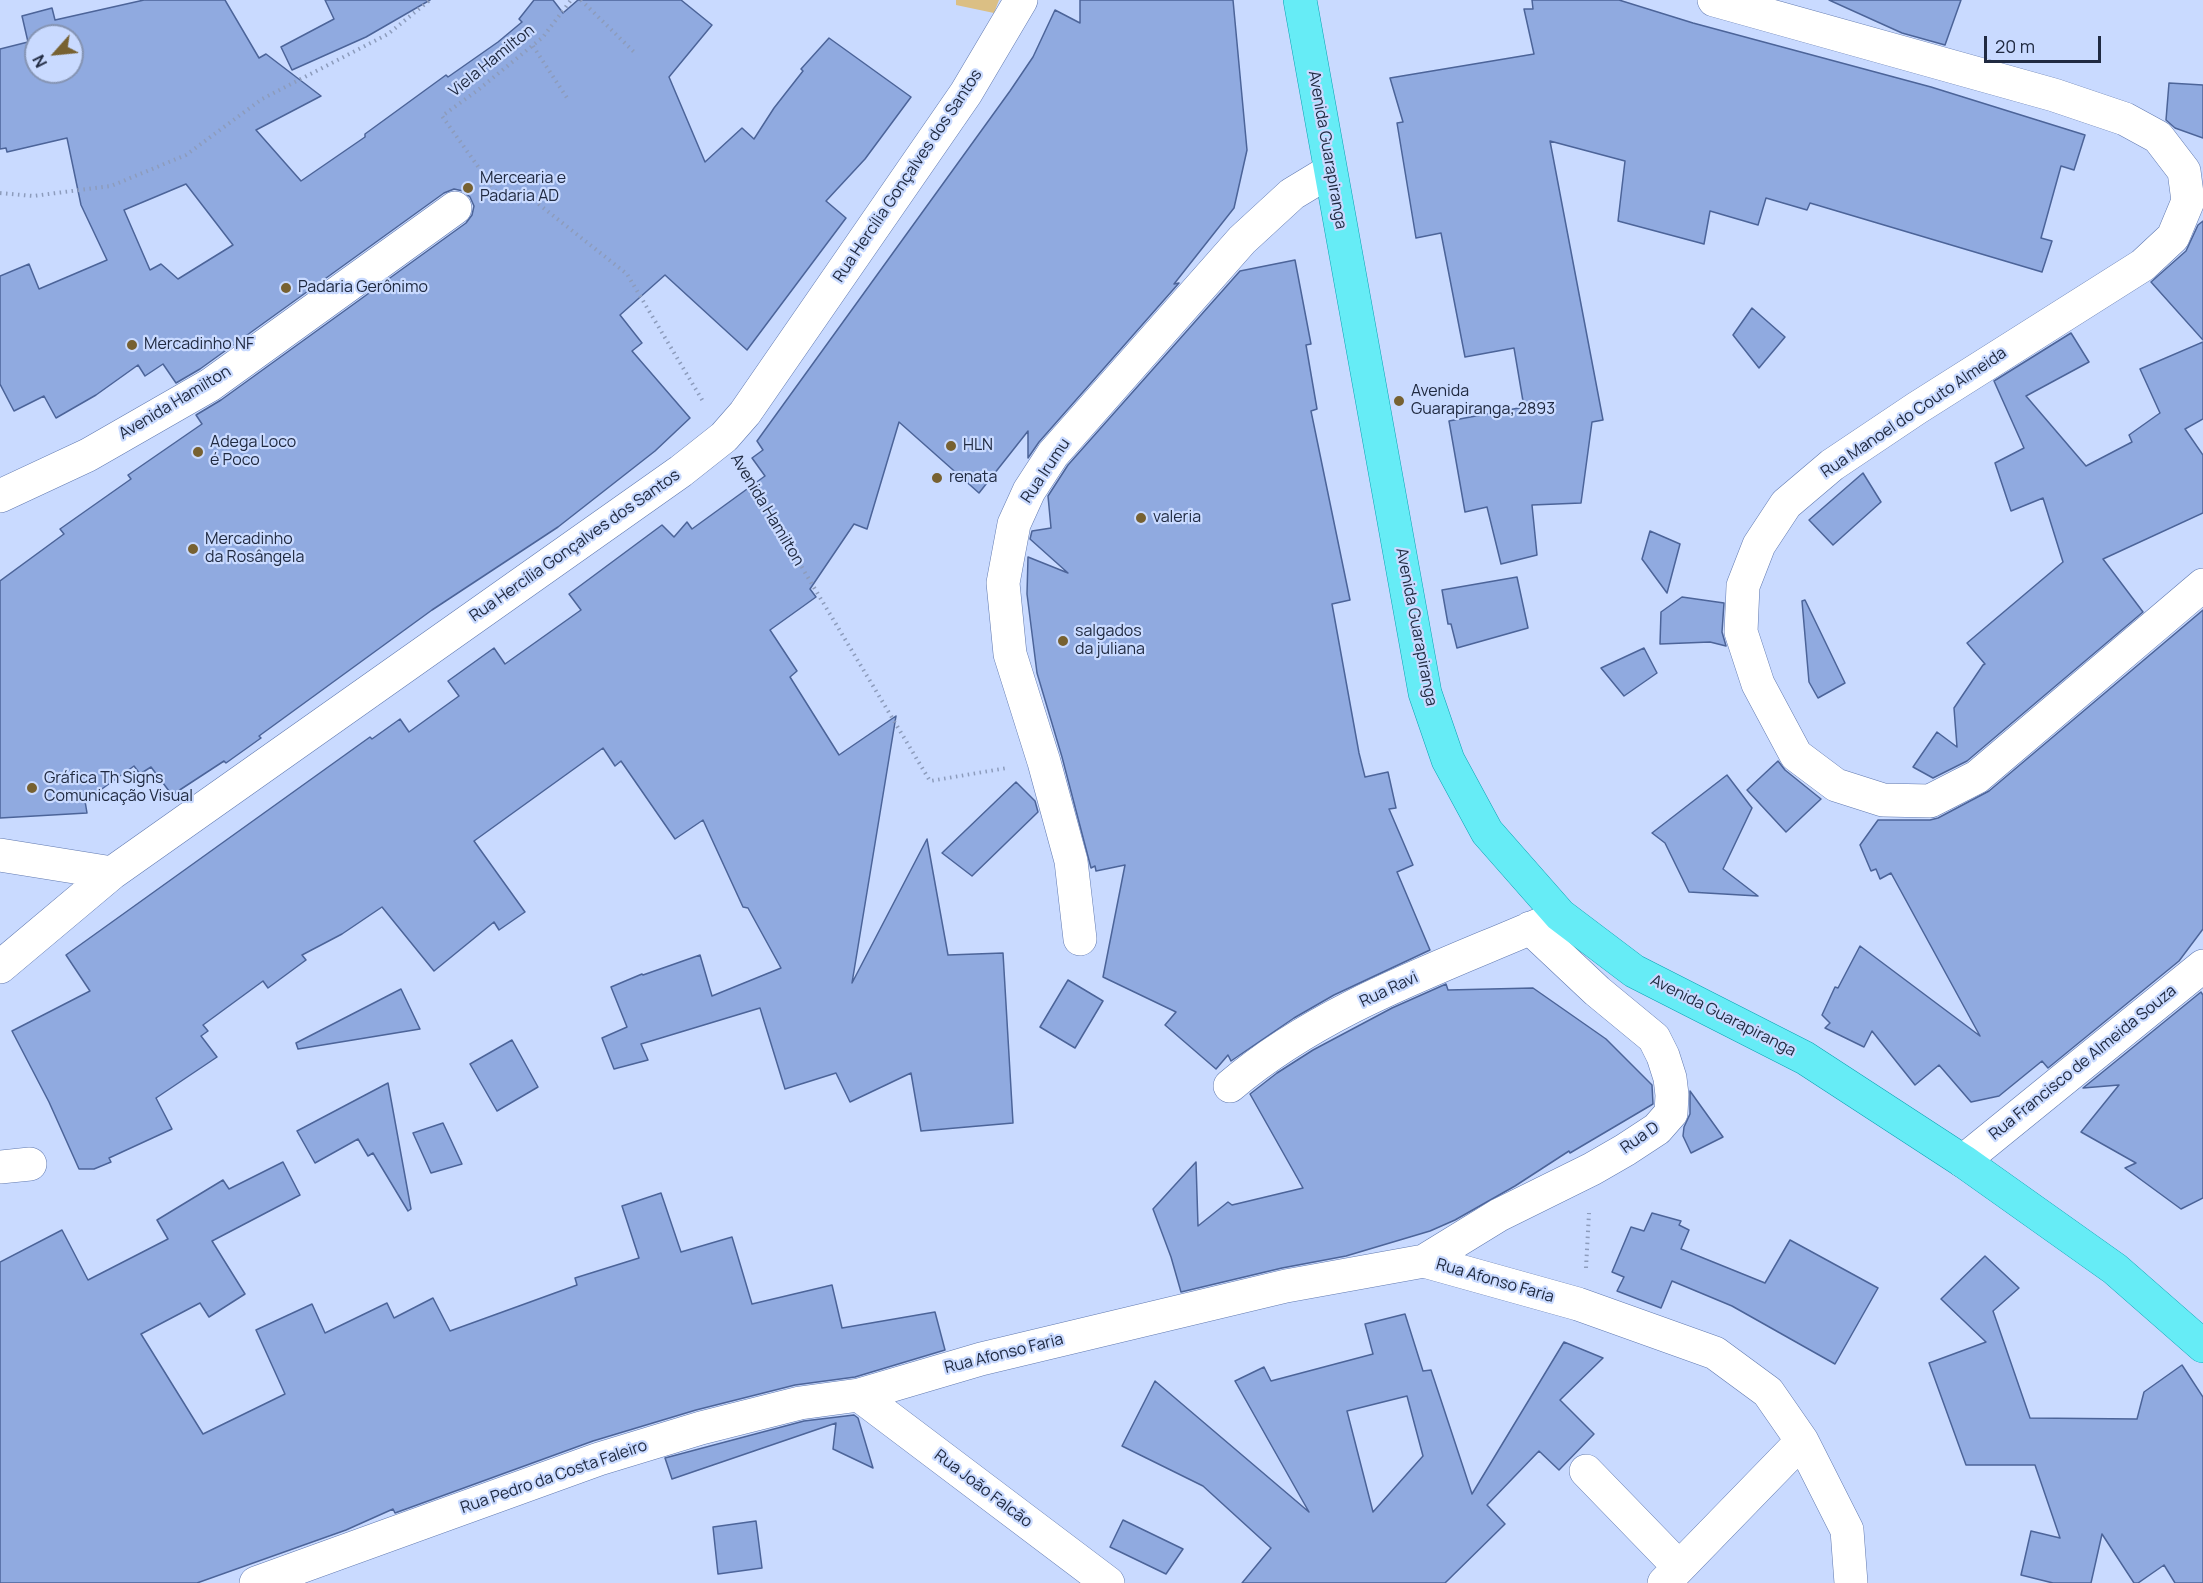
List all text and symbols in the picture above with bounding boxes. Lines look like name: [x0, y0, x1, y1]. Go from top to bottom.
street label: Viela Hamilton: [445, 21, 539, 101]
north arrow: [24, 24, 84, 84]
scale bar: [1987, 24, 2104, 62]
text: 20 m: [1995, 34, 2035, 58]
text: N: [27, 51, 52, 71]
street label: Rua Hercília Gonçalves dos Santos: [829, 66, 987, 286]
street label: Avenida Guarapiranga: [1304, 69, 1350, 231]
place label: Mercearia e Padaria AD: [480, 169, 566, 207]
marker: Mercearia e Padaria AD: [461, 181, 475, 195]
place label: Padaria Gerônimo: [298, 278, 428, 298]
marker: Padaria Gerônimo: [279, 281, 293, 295]
place label: Mercadinho NF: [144, 335, 254, 355]
marker: Mercadinho NF: [125, 338, 139, 352]
street label: Rua Manoel do Couto Almeida: [1818, 344, 2010, 482]
street label: Avenida Hamilton: [116, 362, 234, 444]
place label: Avenida Guarapiranga, 2893: [1411, 382, 1555, 420]
marker: Avenida Guarapiranga, 2893: [1392, 394, 1406, 408]
place label: Adega Loco é Poco: [210, 433, 296, 471]
street label: Rua Irumu: [1017, 435, 1075, 507]
place label: HLN: [963, 436, 993, 456]
marker: HLN: [944, 439, 958, 453]
marker: Adega Loco é Poco: [191, 445, 205, 459]
street label: Avenida Hamilton: [726, 451, 808, 569]
street label: Rua Hercília Gonçalves dos Santos: [466, 466, 684, 626]
place label: renata: [949, 468, 997, 488]
marker: renata: [930, 471, 944, 485]
place label: valeria: [1153, 508, 1201, 528]
marker: valeria: [1134, 511, 1148, 525]
place label: Mercadinho da Rosângela: [205, 530, 304, 568]
marker: Mercadinho da Rosângela: [186, 542, 200, 556]
street label: Avenida Guarapiranga: [1391, 546, 1441, 708]
place label: salgados da juliana: [1075, 622, 1145, 660]
marker: salgados da juliana: [1056, 634, 1070, 648]
place label: Gráfica Th Signs Comunicação Visual: [44, 769, 193, 807]
marker: Gráfica Th Signs Comunicação Visual: [25, 781, 39, 795]
street label: Rua Ravi: [1357, 968, 1421, 1012]
street label: Avenida Guarapiranga: [1647, 971, 1799, 1061]
street label: Rua Francisco de Almeida Souza: [1986, 981, 2180, 1145]
street label: Rua D: [1617, 1118, 1663, 1158]
street label: Rua Afonso Faria: [1434, 1255, 1556, 1307]
street label: Rua Afonso Faria: [943, 1330, 1065, 1378]
street label: Rua Pedro da Costa Faleiro: [458, 1436, 650, 1518]
street label: Rua João Falcão: [930, 1446, 1036, 1532]

